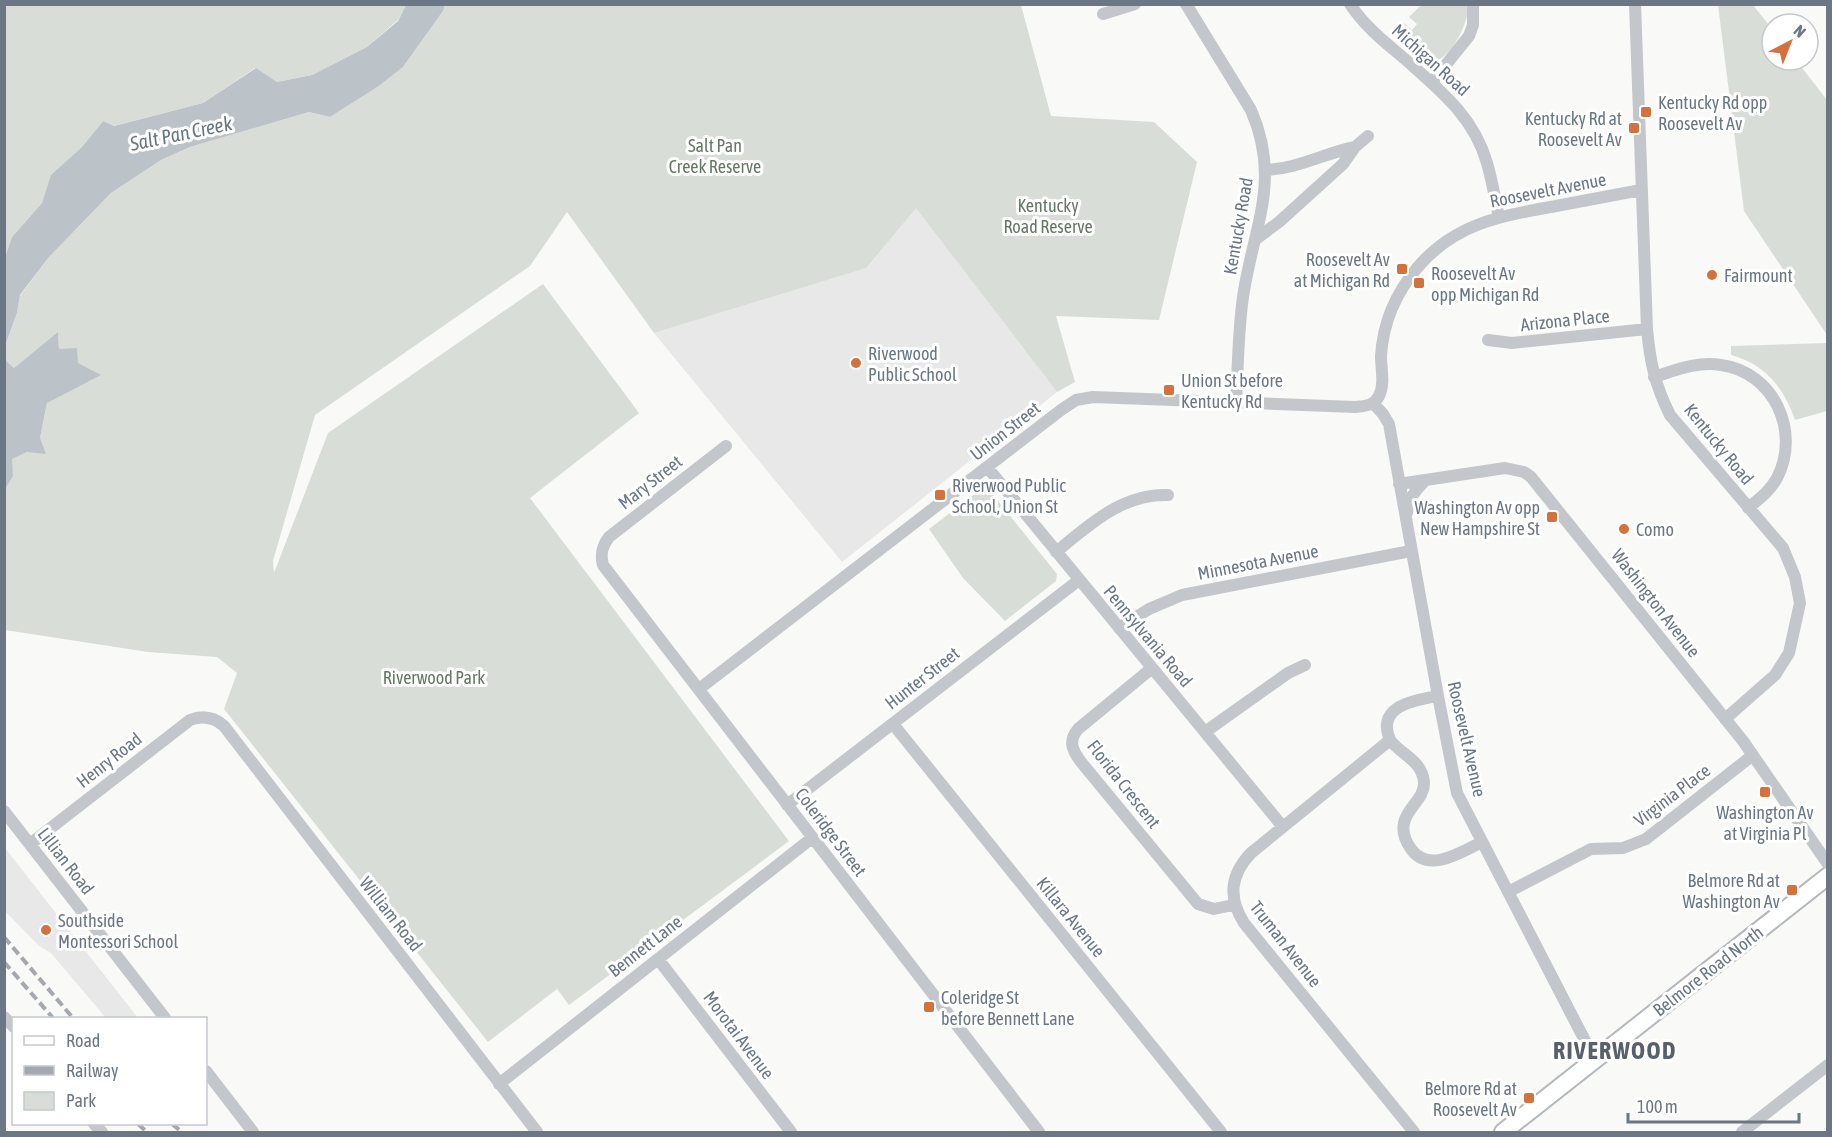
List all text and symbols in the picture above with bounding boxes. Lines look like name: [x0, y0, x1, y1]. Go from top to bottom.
north arrow: [1760, 12, 1820, 72]
street label: Michigan Road: [1388, 20, 1474, 100]
text: N: [1791, 21, 1810, 41]
place label: Kentucky Rd opp Roosevelt Av: [1658, 92, 1767, 134]
marker: Kentucky Rd opp Roosevelt Av: [1639, 105, 1653, 119]
place label: Kentucky Rd at Roosevelt Av: [1525, 108, 1622, 150]
water label: Salt Pan Creek: [127, 111, 234, 155]
marker: Kentucky Rd at Roosevelt Av: [1627, 121, 1641, 135]
park label: Salt Pan Creek Reserve: [669, 135, 761, 177]
street label: Roosevelt Avenue: [1488, 168, 1608, 212]
street label: Kentucky Road: [1219, 176, 1257, 276]
park label: Kentucky Road Reserve: [1003, 195, 1093, 237]
place label: Roosevelt Av at Michigan Rd: [1294, 249, 1390, 291]
marker: Roosevelt Av at Michigan Rd: [1395, 262, 1409, 276]
place label: Roosevelt Av opp Michigan Rd: [1431, 263, 1539, 305]
place label: Fairmount: [1724, 265, 1793, 286]
marker: Fairmount: [1705, 268, 1719, 282]
marker: Roosevelt Av opp Michigan Rd: [1412, 276, 1426, 290]
street label: Arizona Place: [1519, 305, 1611, 335]
place label: Riverwood Public School: [868, 343, 957, 385]
marker: Riverwood Public School: [849, 356, 863, 370]
place label: Union St before Kentucky Rd: [1181, 370, 1283, 412]
marker: Union St before Kentucky Rd: [1162, 383, 1176, 397]
street label: Union Street: [966, 397, 1044, 465]
street label: Kentucky Road: [1680, 399, 1758, 489]
street label: Mary Street: [614, 451, 686, 513]
place label: Riverwood Public School, Union St: [952, 475, 1066, 517]
marker: Riverwood Public School, Union St: [933, 488, 947, 502]
place label: Washington Av opp New Hampshire St: [1415, 497, 1540, 539]
marker: Washington Av opp New Hampshire St: [1545, 510, 1559, 524]
place label: Como: [1636, 519, 1674, 540]
marker: Como: [1617, 522, 1631, 536]
street label: Minnesota Avenue: [1196, 540, 1320, 584]
street label: Washington Avenue: [1607, 545, 1705, 661]
street label: Pennsylvania Road: [1099, 581, 1197, 691]
street label: Hunter Street: [881, 643, 963, 713]
park label: Riverwood Park: [383, 667, 485, 688]
street label: Roosevelt Avenue: [1444, 679, 1490, 799]
street label: Henry Road: [72, 728, 146, 792]
street label: Florida Crescent: [1083, 736, 1165, 832]
street label: Virginia Place: [1630, 759, 1714, 831]
street label: Coleridge Street: [791, 784, 871, 880]
marker: Washington Av at Virginia Pl: [1758, 785, 1772, 799]
place label: Washington Av at Virginia Pl: [1716, 802, 1814, 844]
street label: Lillian Road: [33, 824, 99, 898]
place label: Belmore Rd at Washington Av: [1683, 870, 1780, 912]
street label: William Road: [355, 872, 427, 956]
street label: Killara Avenue: [1032, 873, 1110, 961]
marker: Belmore Rd at Washington Av: [1785, 883, 1799, 897]
street label: Truman Avenue: [1246, 897, 1326, 991]
place label: Southside Montessori School: [58, 910, 178, 952]
street label: Bennett Lane: [604, 911, 686, 981]
street label: Belmore Road North: [1649, 922, 1767, 1020]
marker: Southside Montessori School: [39, 923, 53, 937]
street label: Morotai Avenue: [699, 987, 779, 1083]
place label: Coleridge St before Bennett Lane: [941, 987, 1075, 1029]
marker: Coleridge St before Bennett Lane: [922, 1000, 936, 1014]
legend: [12, 1017, 207, 1125]
text: Road: [66, 1030, 100, 1051]
district label: RIVERWOOD: [1553, 1037, 1677, 1064]
text: Railway: [66, 1060, 118, 1081]
place label: Belmore Rd at Roosevelt Av: [1425, 1078, 1517, 1120]
scale bar: [1628, 1086, 1799, 1124]
text: Park: [66, 1090, 96, 1111]
marker: Belmore Rd at Roosevelt Av: [1522, 1091, 1536, 1105]
text: 100 m: [1637, 1096, 1678, 1117]

